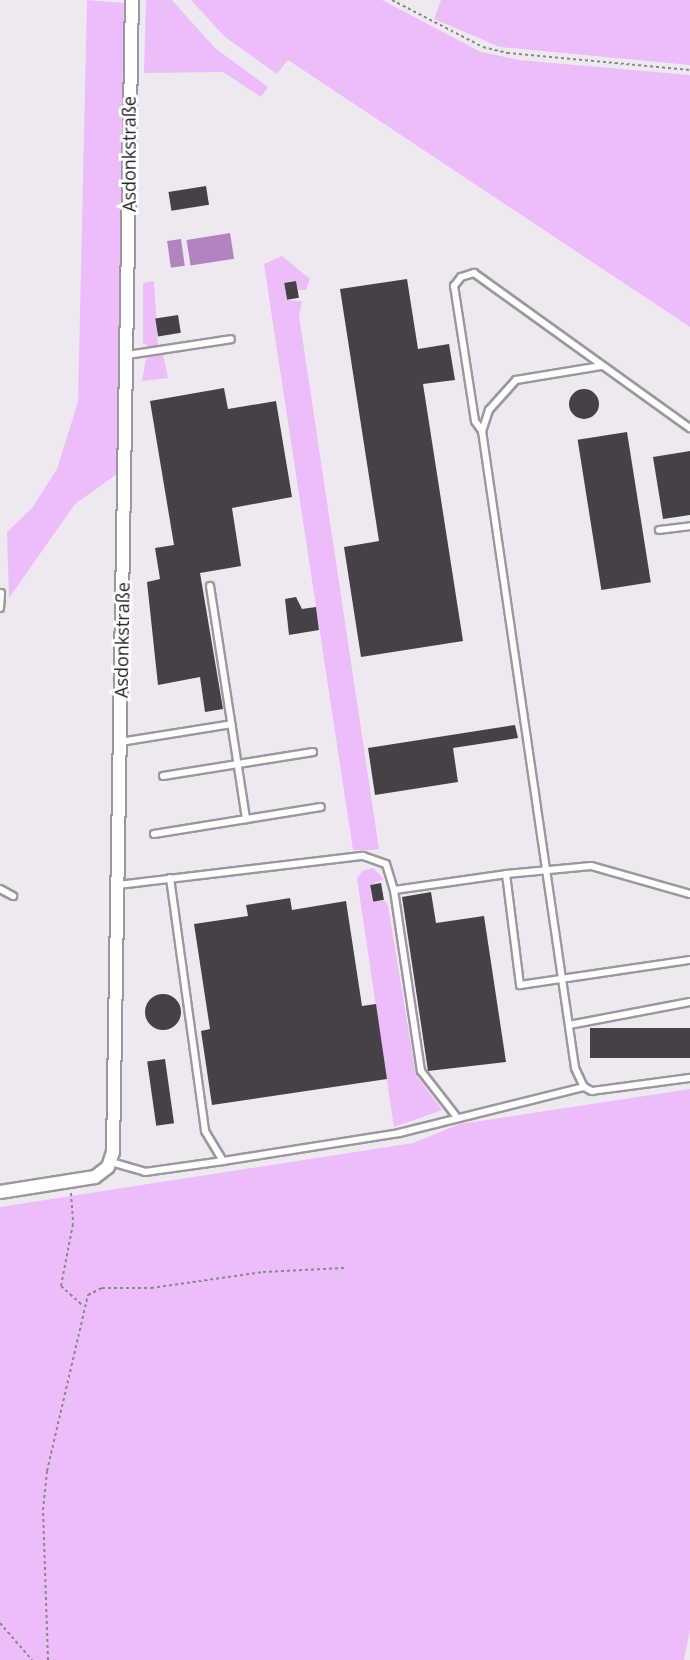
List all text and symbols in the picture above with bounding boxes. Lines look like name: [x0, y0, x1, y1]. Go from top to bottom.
street label: Asdonkstraße: [118, 96, 140, 212]
street label: Asdonkstraße: [110, 582, 134, 698]

